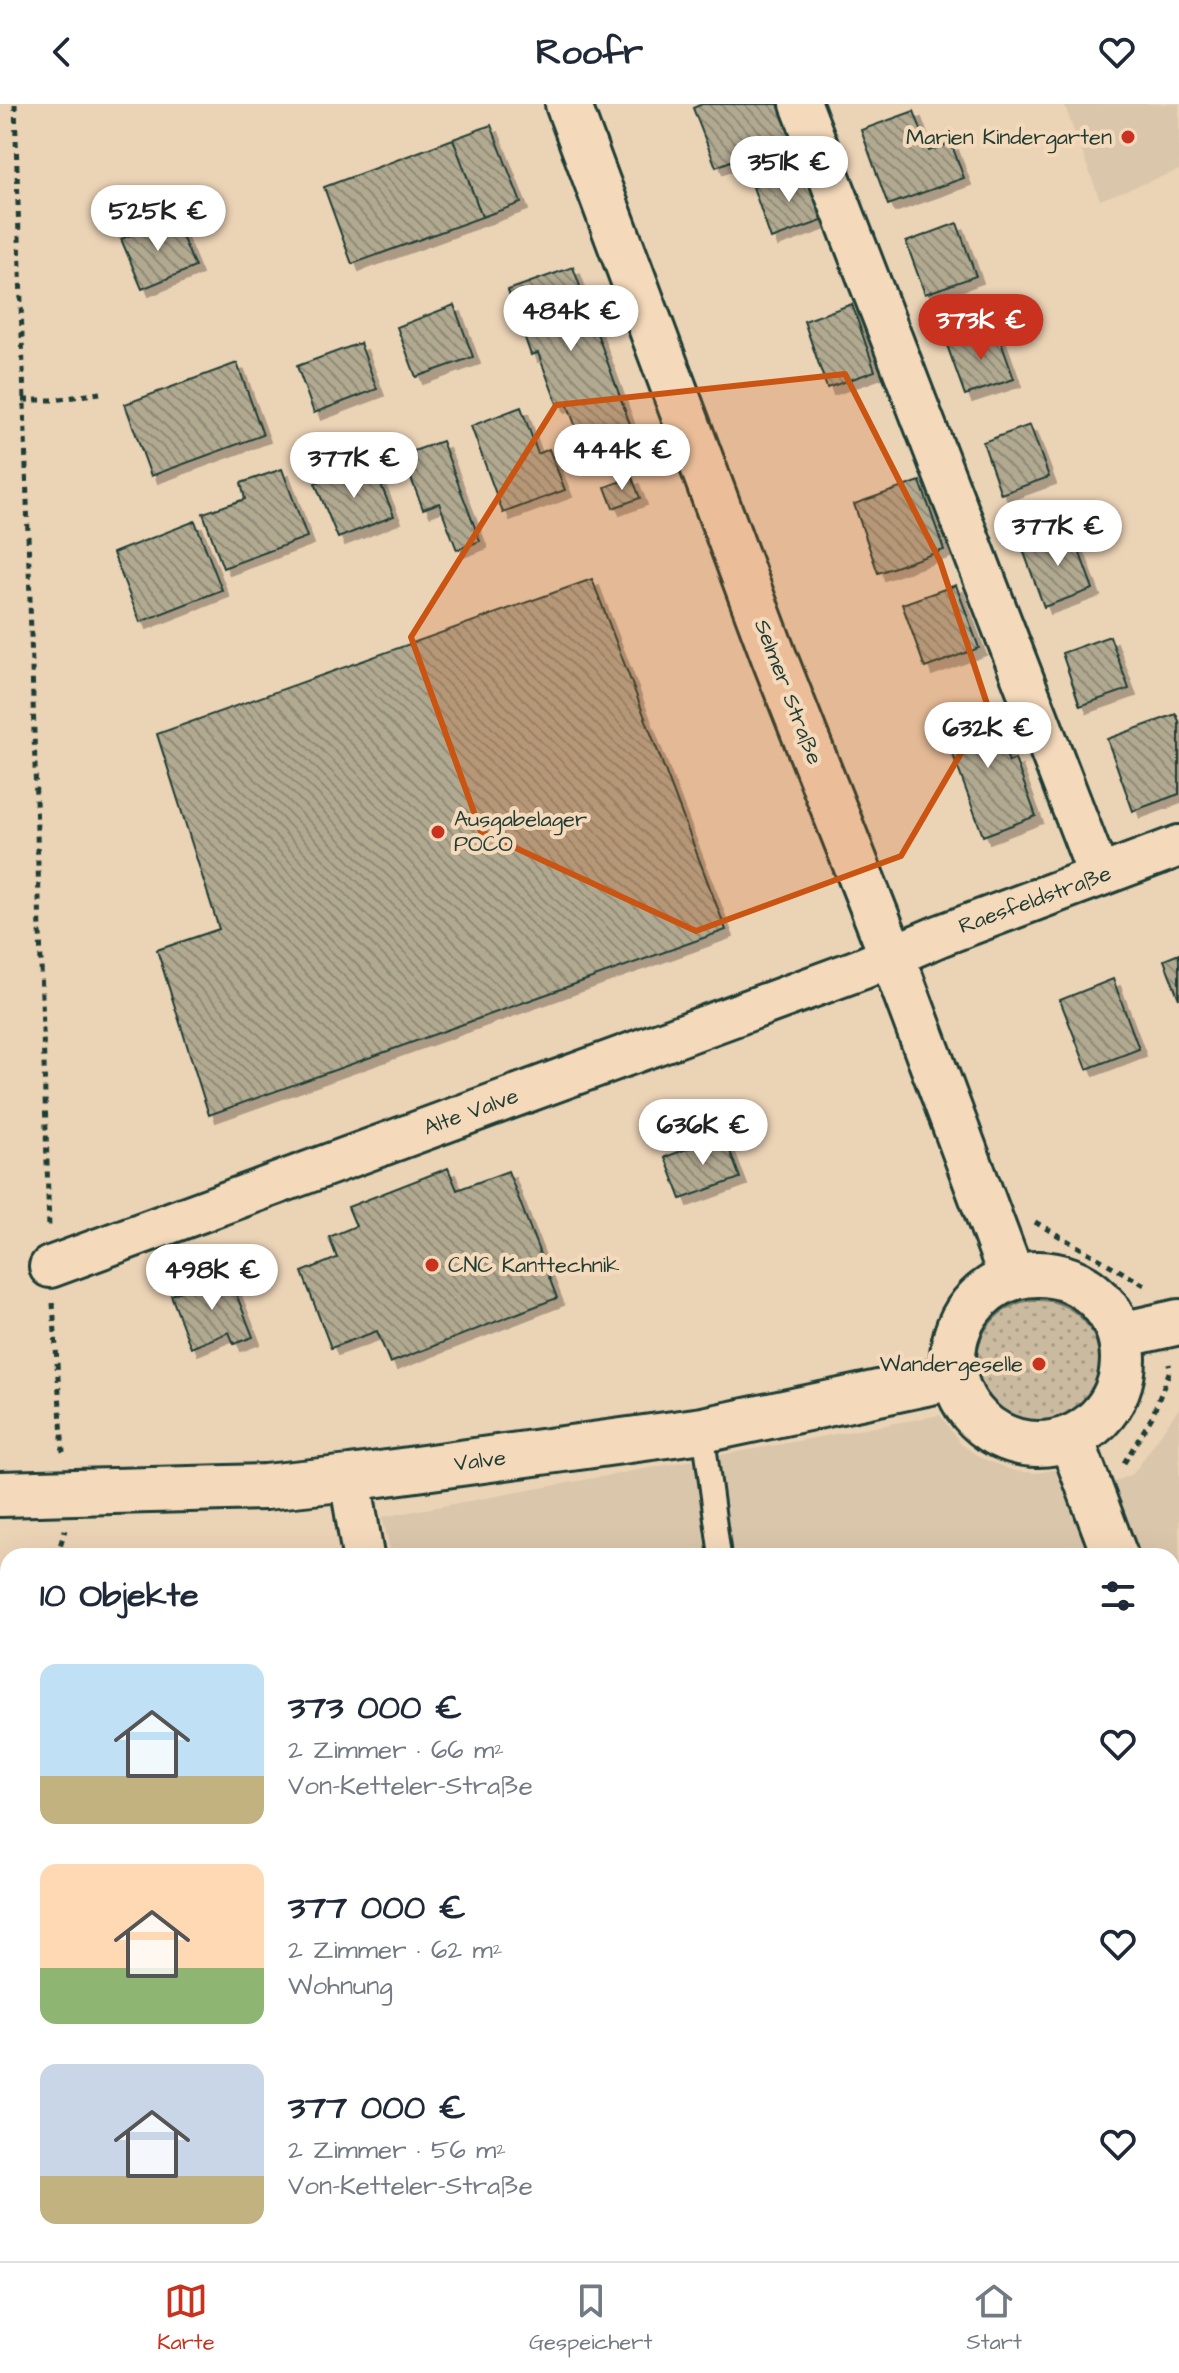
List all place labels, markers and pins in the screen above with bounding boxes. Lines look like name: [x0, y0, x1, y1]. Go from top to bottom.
place label: Marien Kindergarten: [906, 122, 1112, 154]
marker: Marien Kindergarten: [1119, 128, 1137, 146]
pin: 351K €: [724, 136, 854, 204]
pin: 525K €: [93, 185, 223, 253]
pin: 484K €: [506, 285, 636, 353]
pin: 373K €: [916, 294, 1046, 362]
pin: 444K €: [557, 424, 687, 492]
pin: 377K €: [289, 432, 419, 500]
pin: 377K €: [993, 500, 1123, 568]
pin: 632K €: [923, 702, 1053, 770]
place label: Ausgabelager POCO: [454, 804, 587, 860]
marker: Ausgabelager POCO: [429, 823, 447, 841]
pin: 636K €: [638, 1099, 768, 1167]
pin: 498K €: [147, 1244, 277, 1312]
place label: CNC Kanttechnik: [448, 1250, 620, 1281]
marker: CNC Kanttechnik: [423, 1256, 441, 1274]
place label: Wandergeselle: [880, 1349, 1023, 1381]
marker: Wandergeselle: [1030, 1355, 1048, 1373]

